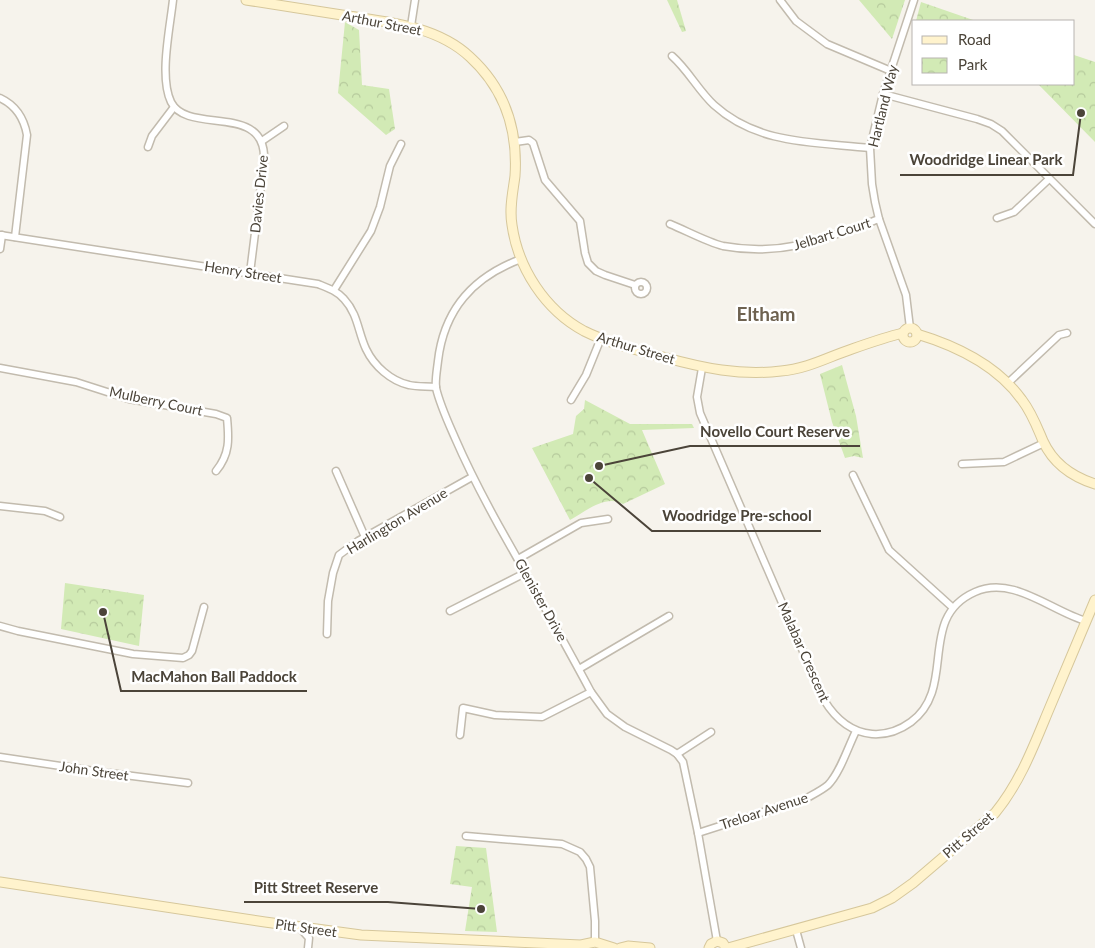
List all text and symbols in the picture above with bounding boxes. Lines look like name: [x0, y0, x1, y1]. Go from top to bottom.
street label: Arthur Street: [341, 6, 423, 39]
legend: [912, 20, 1075, 85]
text: Road: [958, 30, 991, 48]
text: Park: [958, 55, 988, 73]
street label: Hartland Way: [864, 62, 901, 149]
callout: Woodridge Linear Park: [900, 145, 1073, 175]
text: Woodridge Linear Park: [910, 150, 1063, 168]
street label: Davies Drive: [246, 154, 271, 234]
street label: Jelbart Court: [791, 214, 873, 253]
street label: Henry Street: [203, 257, 283, 286]
district label: Eltham: [737, 302, 795, 325]
street label: Arthur Street: [595, 328, 677, 367]
street label: Mulberry Court: [108, 382, 204, 419]
callout: Novello Court Reserve: [690, 416, 860, 446]
text: Novello Court Reserve: [700, 422, 850, 440]
street label: Harlington Avenue: [343, 484, 450, 557]
callout: Woodridge Pre-school: [652, 501, 821, 531]
text: Woodridge Pre-school: [662, 506, 812, 524]
street label: Glenister Drive: [512, 555, 571, 644]
street label: Malabar Crescent: [775, 599, 834, 704]
callout: MacMahon Ball Paddock: [121, 661, 307, 691]
text: MacMahon Ball Paddock: [131, 667, 298, 685]
street label: John Street: [58, 757, 130, 784]
street label: Treloar Avenue: [718, 788, 810, 833]
street label: Pitt Street: [939, 808, 997, 861]
callout: Pitt Street Reserve: [244, 872, 388, 902]
text: Pitt Street Reserve: [254, 878, 378, 896]
street label: Pitt Street: [274, 915, 338, 940]

